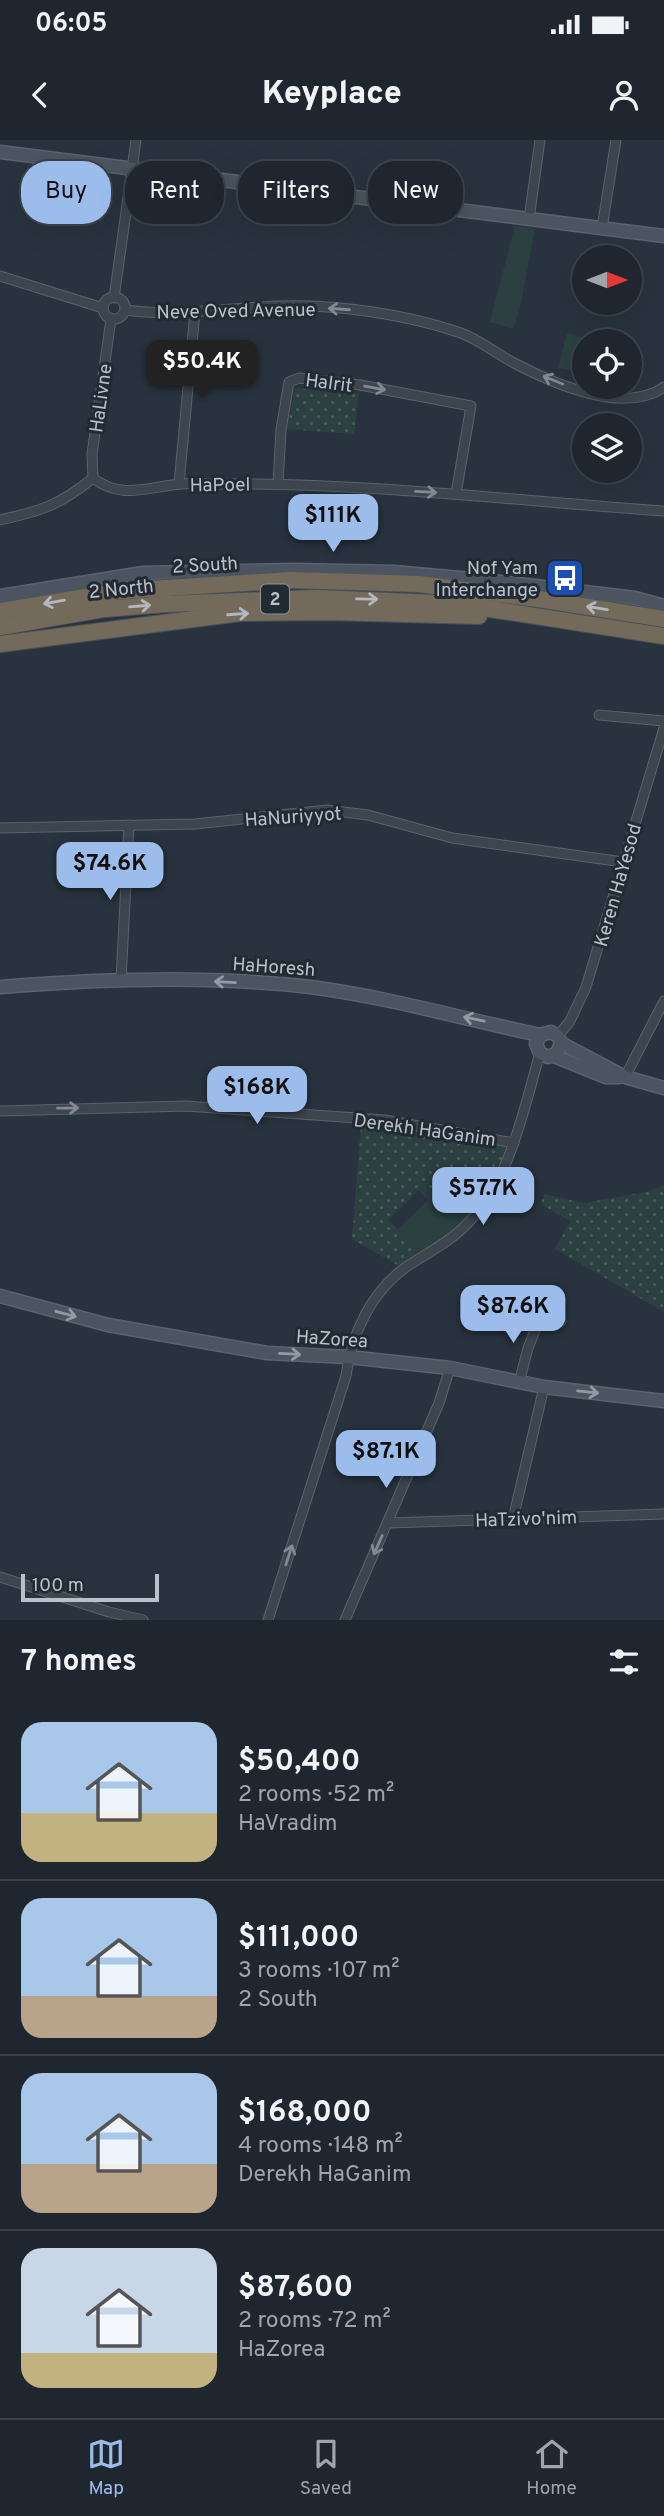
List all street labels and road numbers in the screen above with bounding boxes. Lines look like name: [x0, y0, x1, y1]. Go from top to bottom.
street label: Neve Oved Avenue: [156, 299, 316, 325]
street label: HaLivne: [85, 362, 119, 434]
street label: HaIrit: [304, 369, 354, 399]
street label: HaPoel: [189, 473, 251, 499]
street label: 2 South: [172, 552, 239, 580]
street label: 2 North: [88, 575, 155, 605]
road number: 2: [261, 584, 289, 614]
street label: HaNuriyyot: [244, 803, 342, 833]
street label: Keren HaYesod: [590, 821, 648, 950]
street label: HaHoresh: [232, 953, 316, 983]
street label: Derekh HaGanim: [352, 1109, 497, 1153]
street label: HaZorea: [295, 1326, 369, 1354]
street label: HaTzivo'nim: [475, 1506, 578, 1534]

